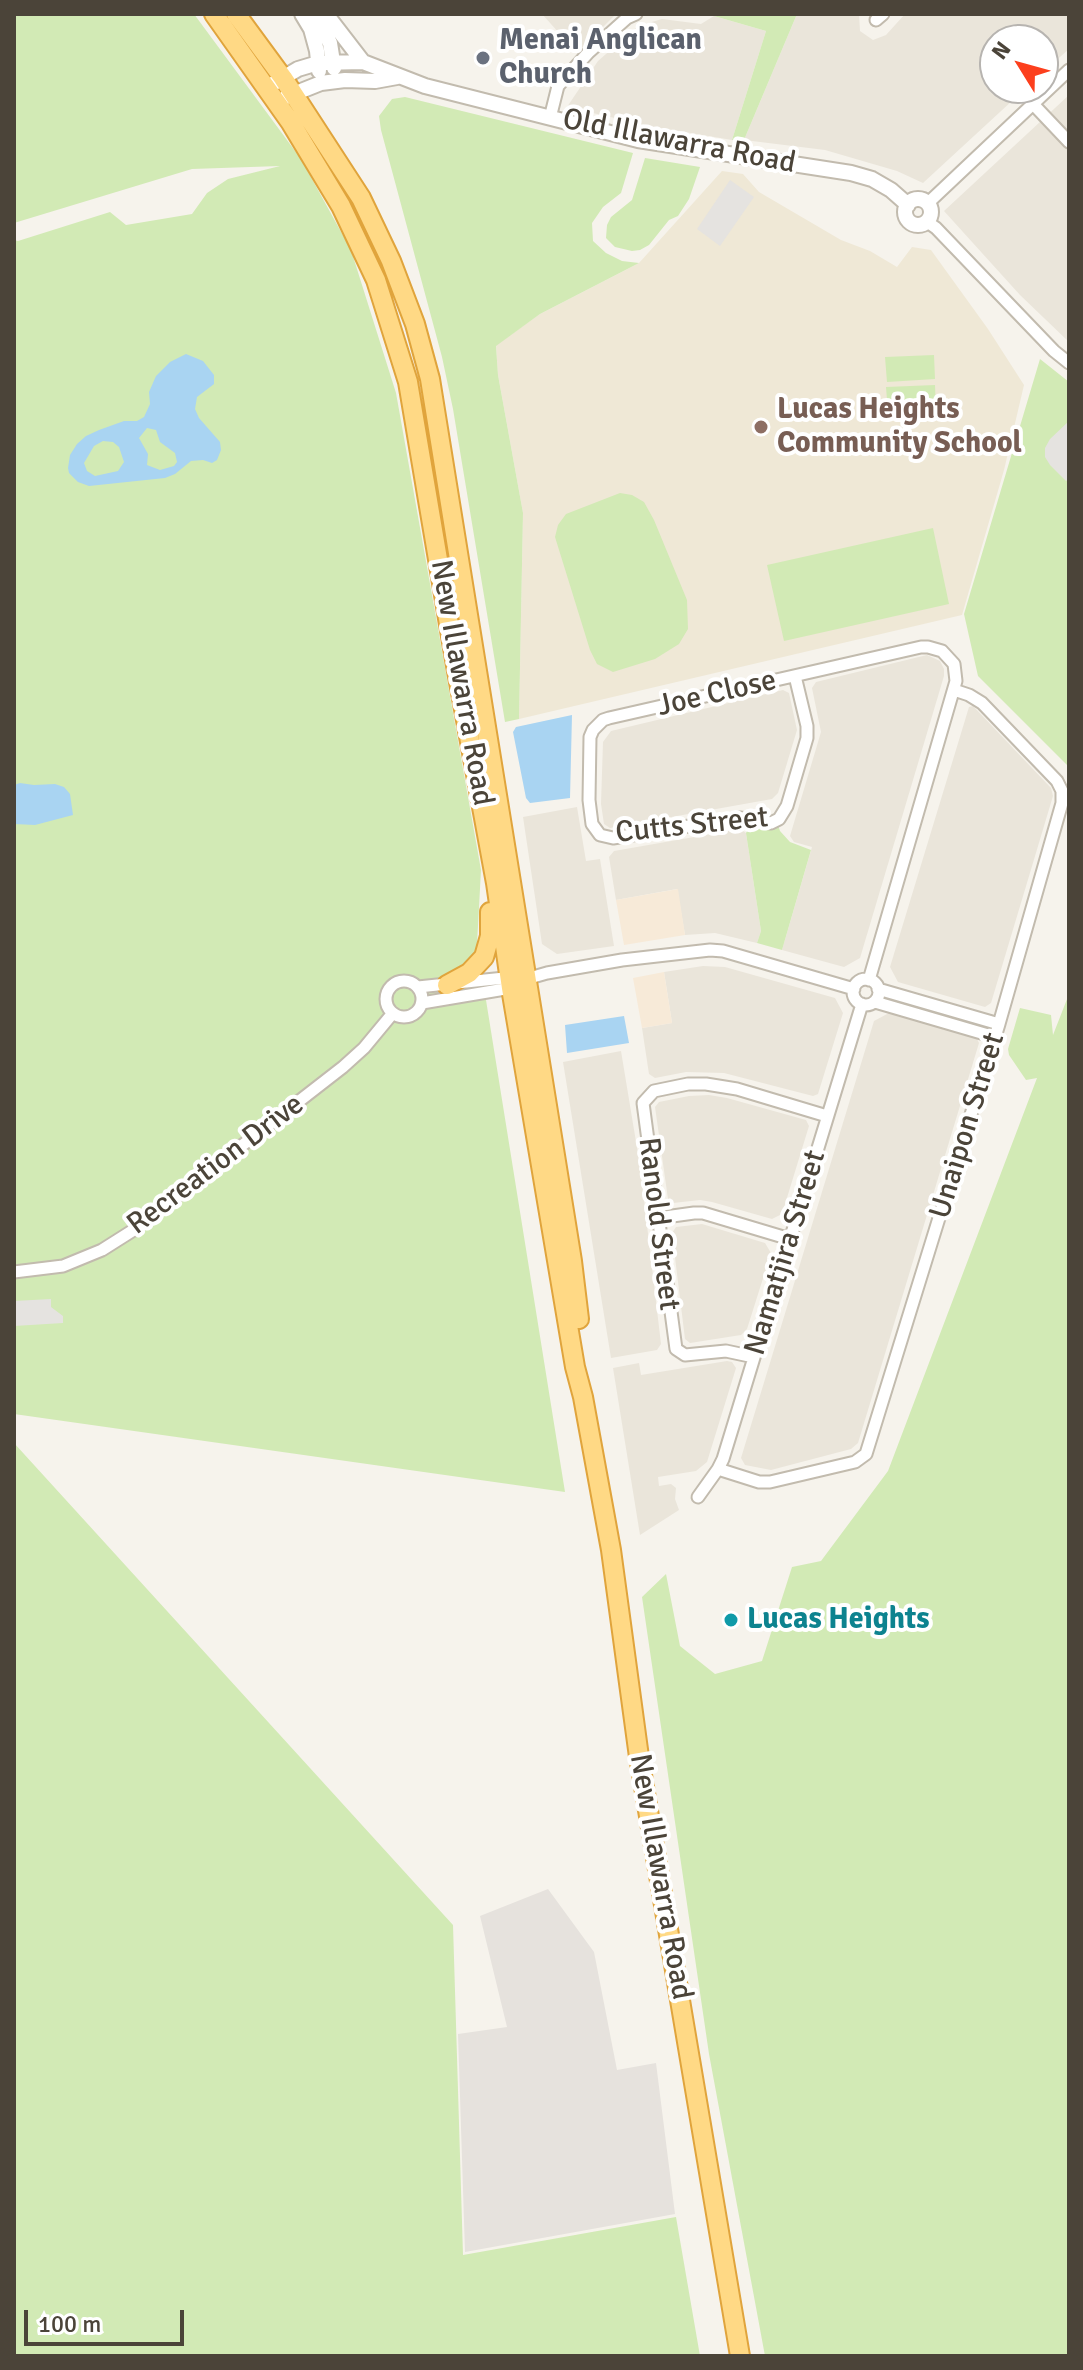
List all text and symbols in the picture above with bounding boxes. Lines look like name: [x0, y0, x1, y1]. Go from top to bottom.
place label: Menai Anglican Church: [499, 23, 702, 94]
north arrow: [979, 24, 1059, 104]
text: N: [986, 36, 1016, 65]
marker: Menai Anglican Church: [474, 49, 492, 67]
street label: Old Illawarra Road: [560, 102, 798, 182]
place label: Lucas Heights Community School: [777, 392, 1022, 462]
marker: Lucas Heights Community School: [752, 418, 770, 436]
street label: New Illawarra Road: [422, 557, 500, 809]
street label: Joe Close: [654, 663, 780, 725]
street label: Cutts Street: [614, 800, 770, 852]
street label: Unaipon Street: [923, 1029, 1013, 1223]
street label: Recreation Drive: [121, 1087, 311, 1243]
street label: Ranold Street: [630, 1135, 686, 1313]
street label: Namatjira Street: [738, 1146, 834, 1360]
place label: Lucas Heights: [747, 1602, 930, 1638]
marker: Lucas Heights: [722, 1611, 740, 1629]
street label: New Illawarra Road: [621, 1751, 699, 2003]
scale bar: [28, 2294, 188, 2344]
text: 100 m: [38, 2309, 101, 2339]

